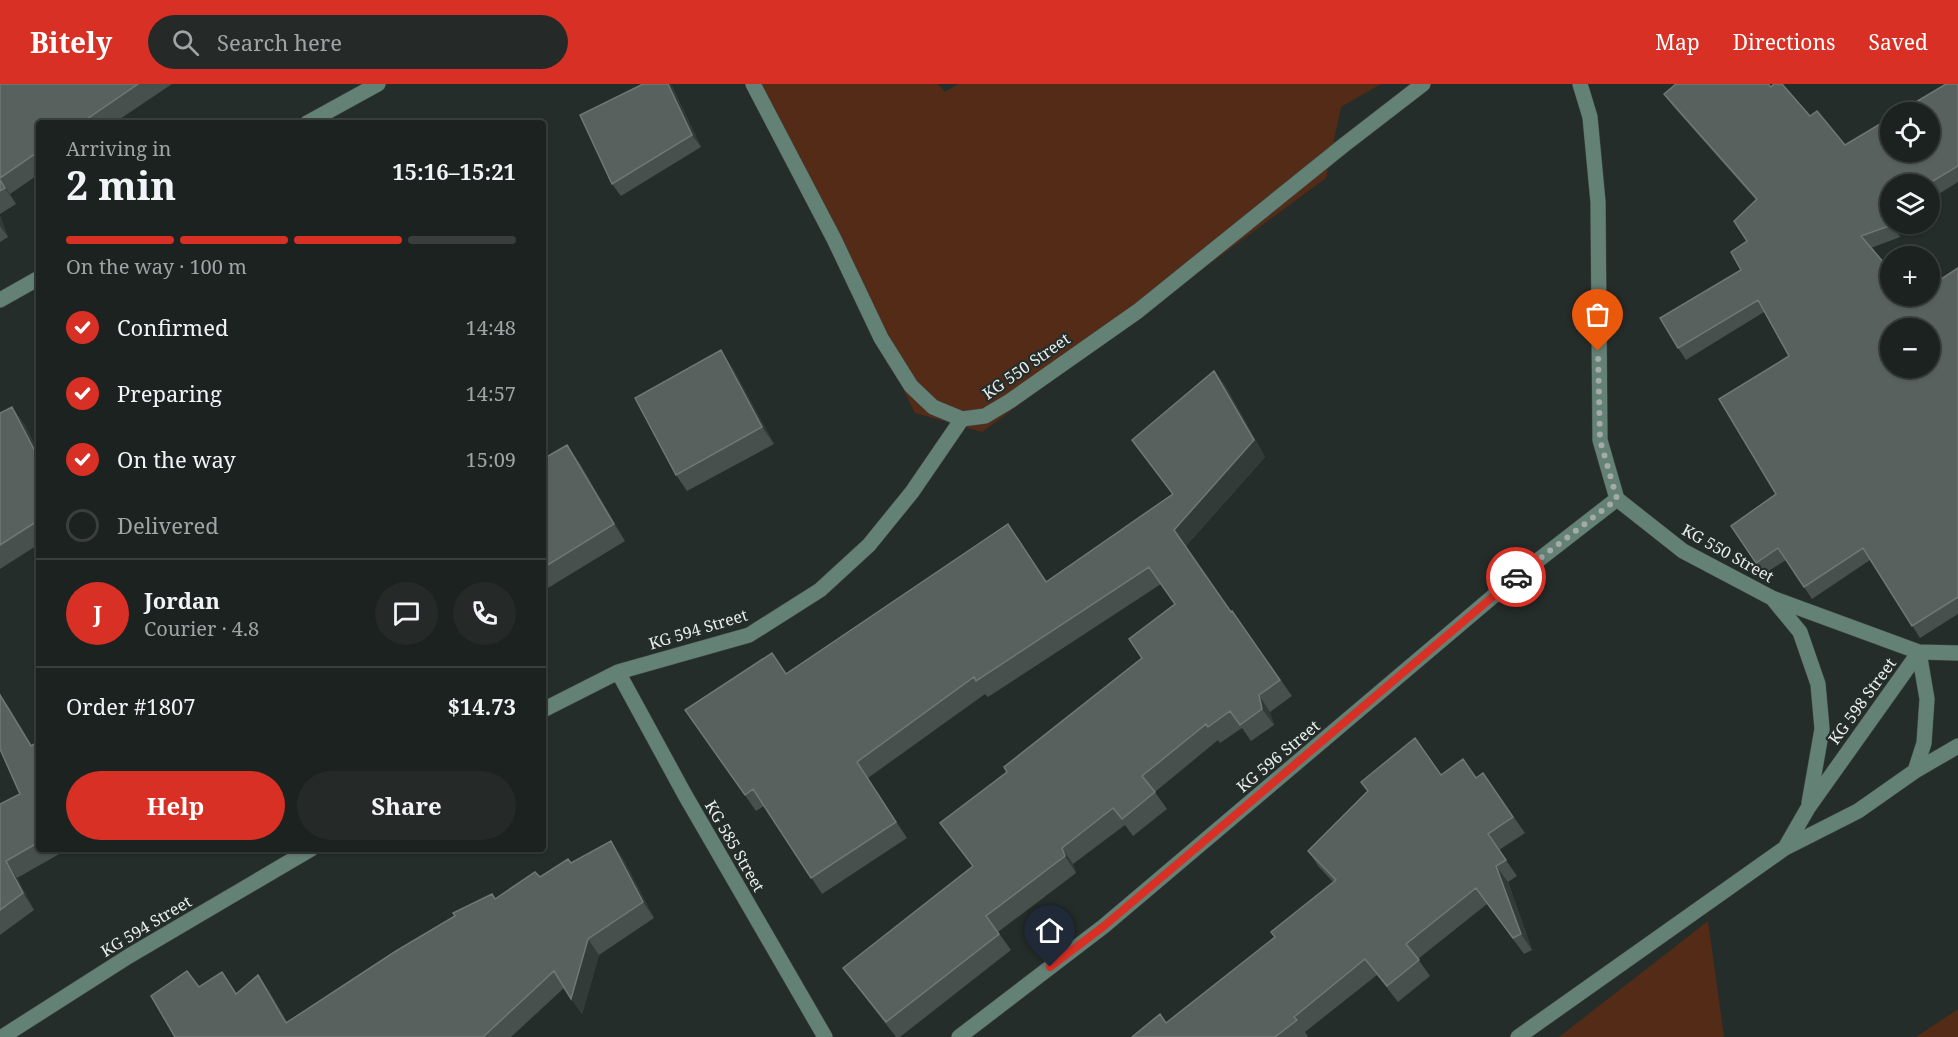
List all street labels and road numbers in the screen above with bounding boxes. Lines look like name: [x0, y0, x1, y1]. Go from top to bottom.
street label: KG 550 Street: [978, 328, 1074, 404]
street label: KG 550 Street: [1678, 519, 1778, 588]
street label: KG 594 Street: [646, 603, 750, 654]
street label: KG 598 Street: [1823, 653, 1901, 749]
street label: KG 596 Street: [1232, 715, 1324, 797]
street label: KG 585 Street: [700, 796, 770, 896]
street label: KG 594 Street: [97, 890, 196, 962]

